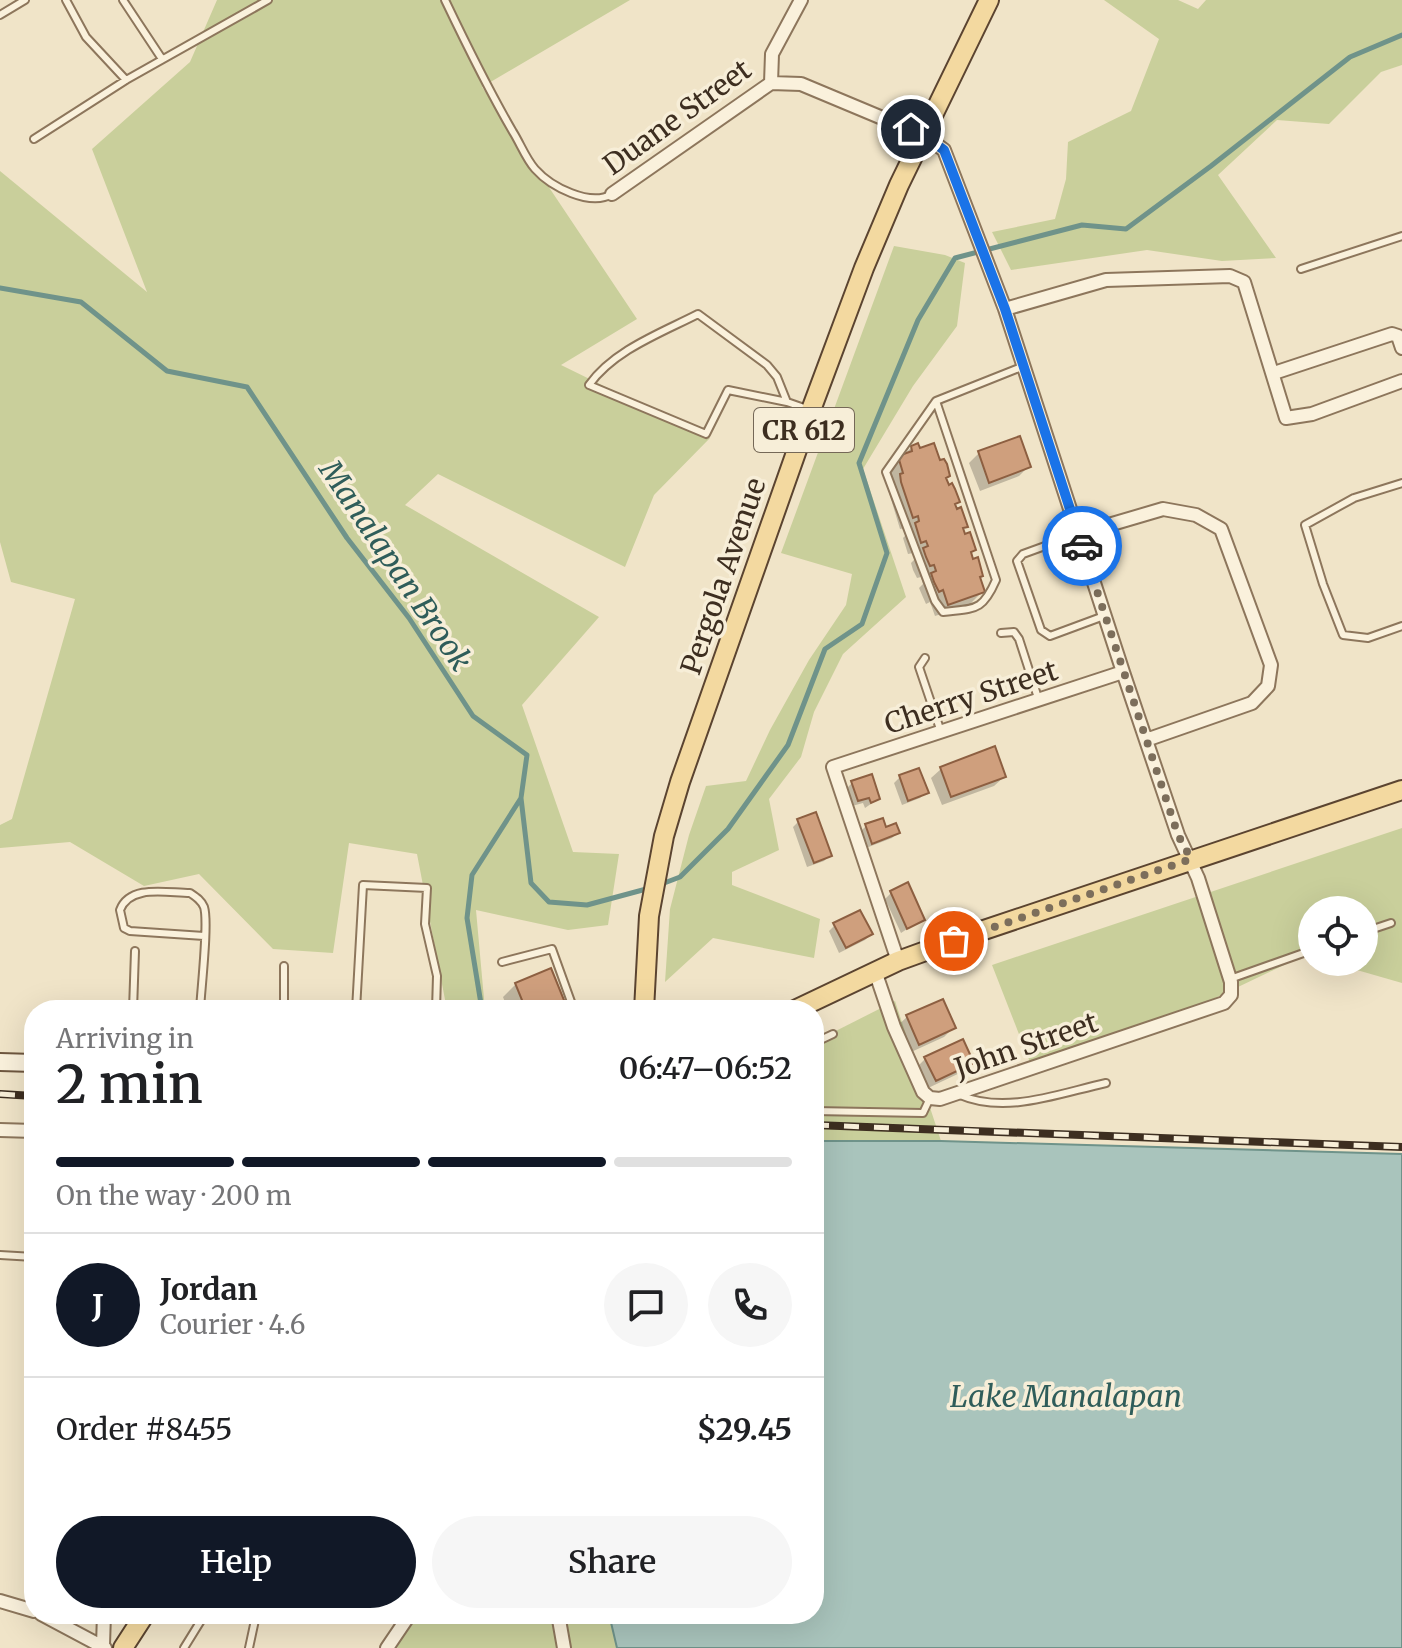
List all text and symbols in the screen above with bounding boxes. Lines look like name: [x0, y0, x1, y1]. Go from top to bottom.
street label: Duane Street: [596, 51, 758, 183]
pin: [877, 95, 945, 163]
icon: home: [889, 107, 933, 151]
road number: CR 612: [754, 408, 854, 452]
water label: Manalapan Brook: [310, 451, 481, 678]
street label: Pergola Avenue: [673, 473, 773, 679]
courier: [1042, 506, 1122, 586]
icon: car: [1060, 524, 1104, 568]
street label: Cherry Street: [880, 652, 1062, 742]
map controls: [1298, 896, 1378, 976]
button: locate: [1298, 896, 1378, 976]
pin: [920, 907, 988, 975]
icon: bag: [932, 919, 976, 963]
street label: John Street: [949, 1004, 1103, 1087]
text: Arriving in: [56, 1022, 194, 1055]
text: 06:47–06:52: [619, 1049, 792, 1087]
text: 2 min: [56, 1052, 203, 1117]
text: On the way · 200 m: [56, 1179, 292, 1212]
button: chat: [604, 1263, 688, 1347]
button: phone: [708, 1263, 792, 1347]
text: Jordan: [160, 1270, 258, 1308]
text: J: [92, 1286, 104, 1324]
text: Courier · 4.6: [160, 1308, 306, 1341]
water label: Lake Manalapan: [950, 1377, 1182, 1415]
text: Order #8455: [56, 1410, 232, 1448]
text: $29.45: [697, 1410, 792, 1448]
button: Help: [56, 1516, 416, 1608]
button: Share: [432, 1516, 792, 1608]

